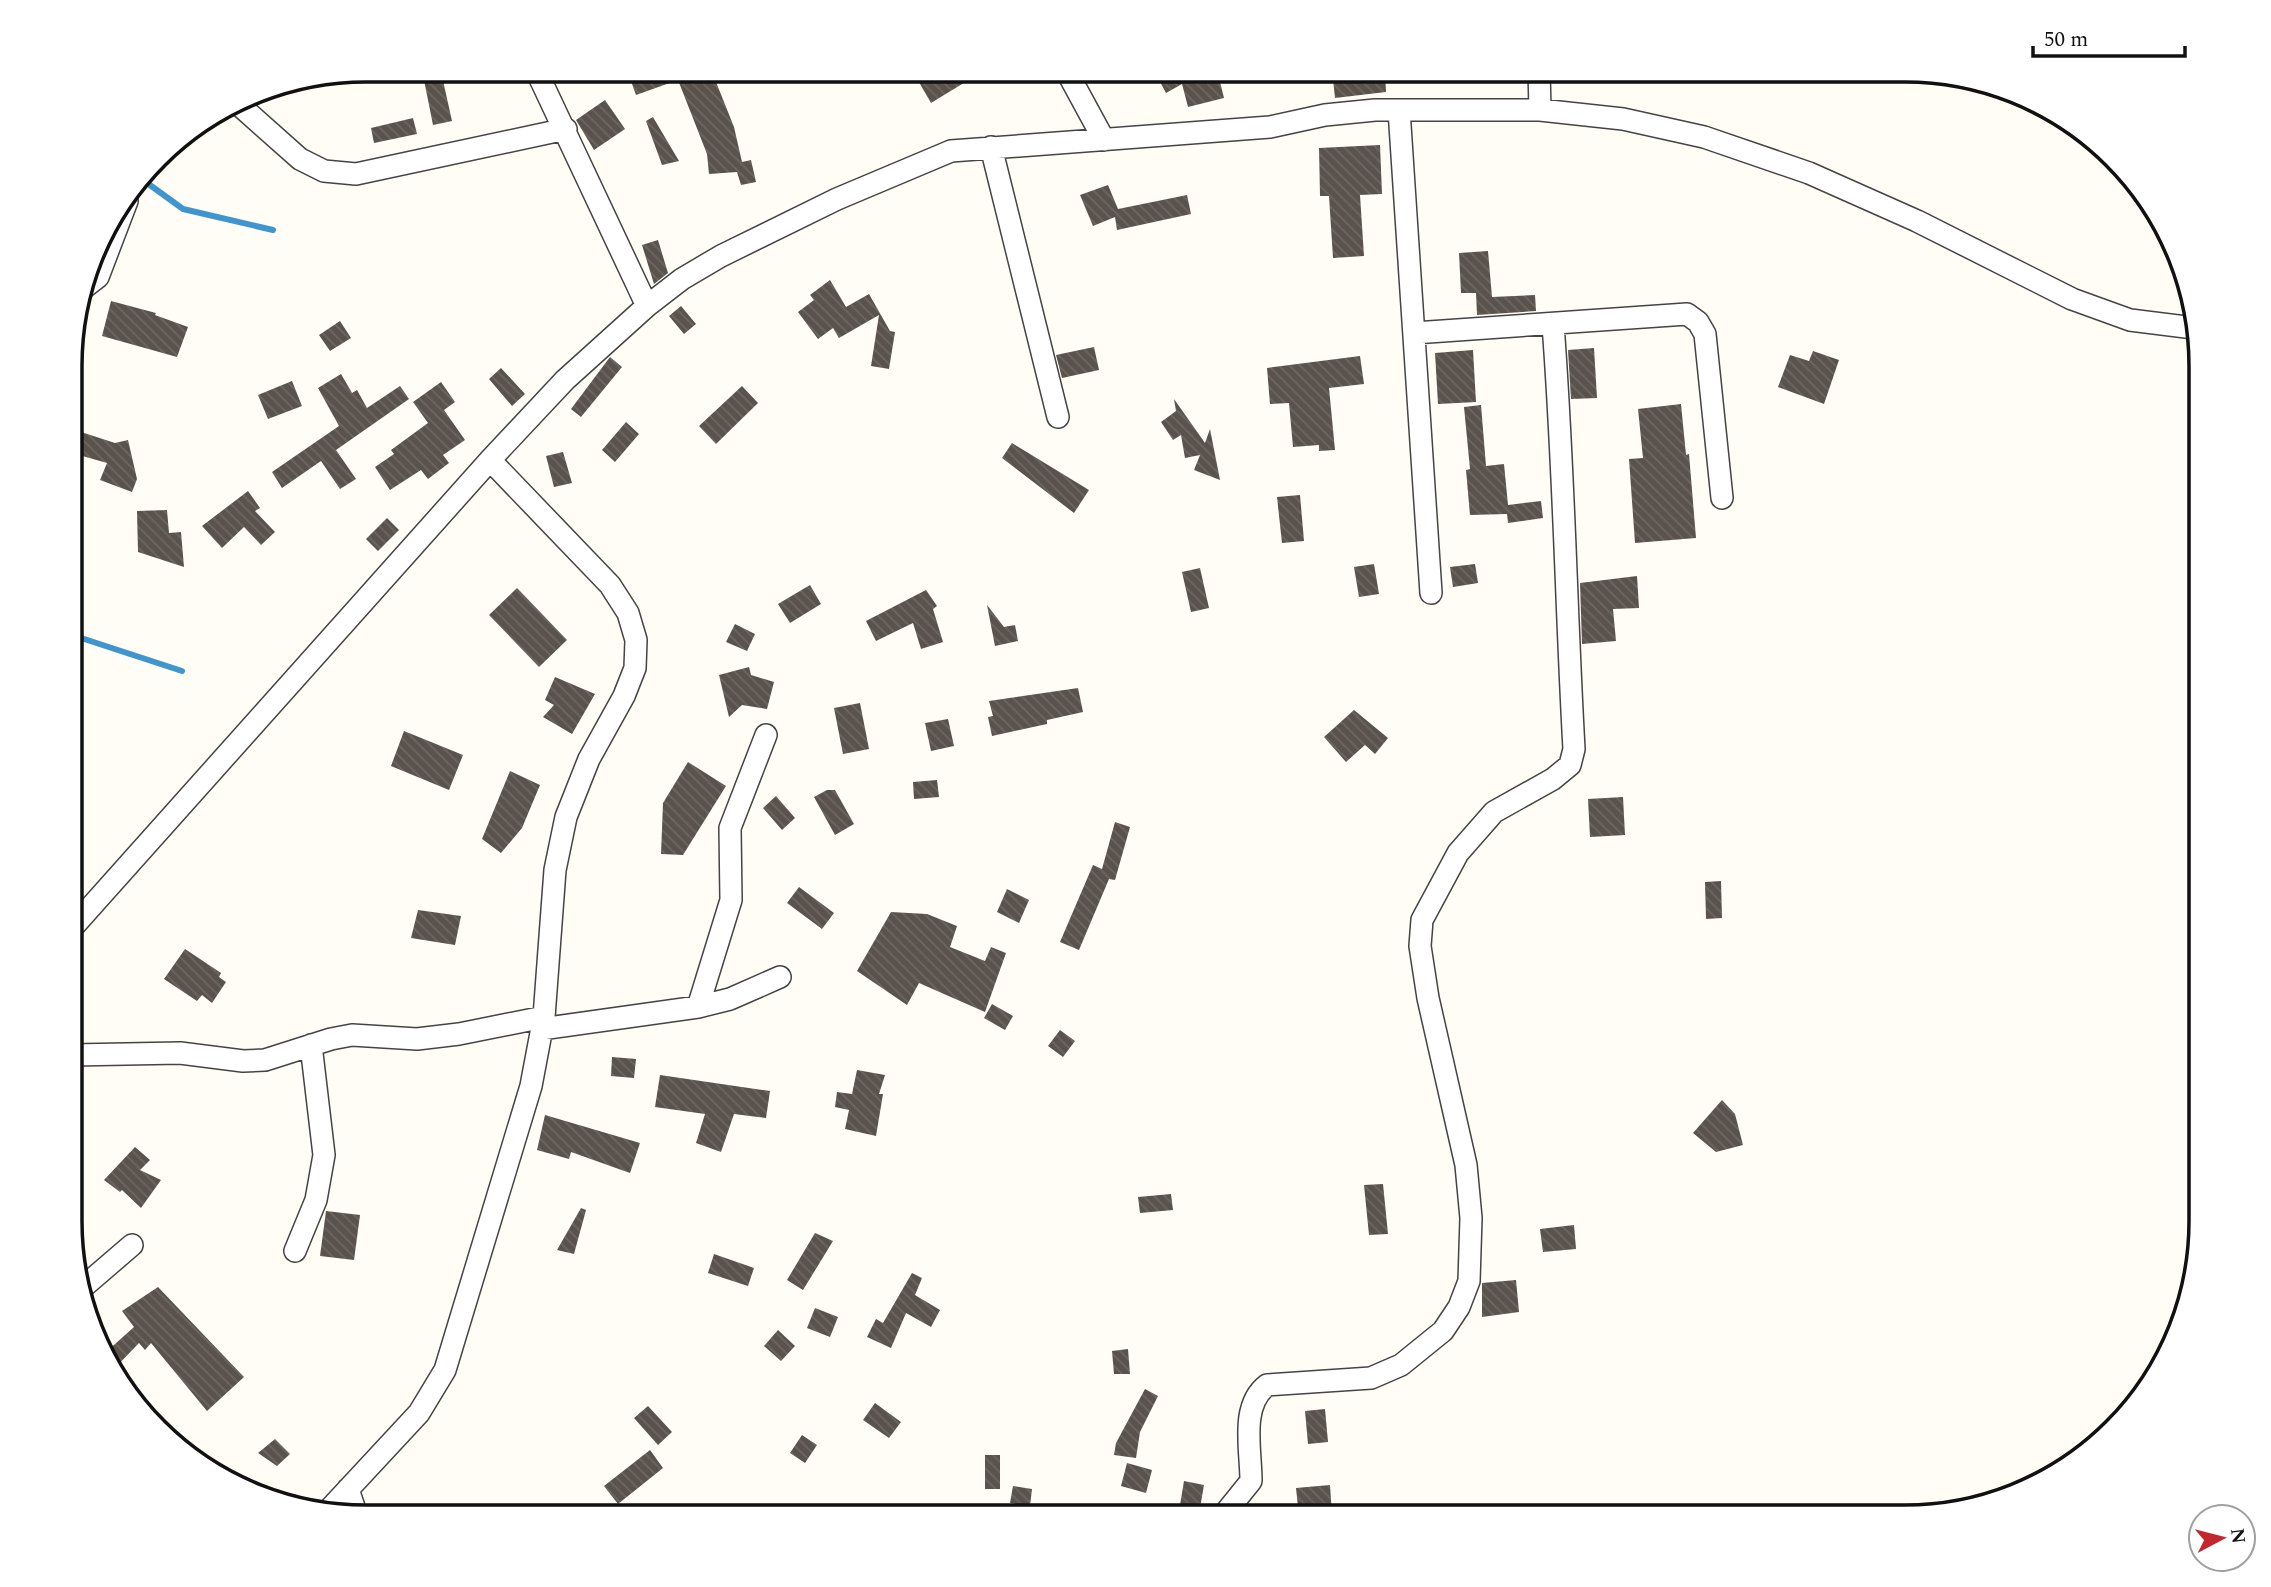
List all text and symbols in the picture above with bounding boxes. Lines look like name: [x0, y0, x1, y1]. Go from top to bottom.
scale bar: [2033, 14, 2185, 58]
text: 50 m: [2044, 24, 2088, 56]
north arrow: [2187, 1503, 2257, 1573]
text: N: [2222, 1527, 2253, 1546]

